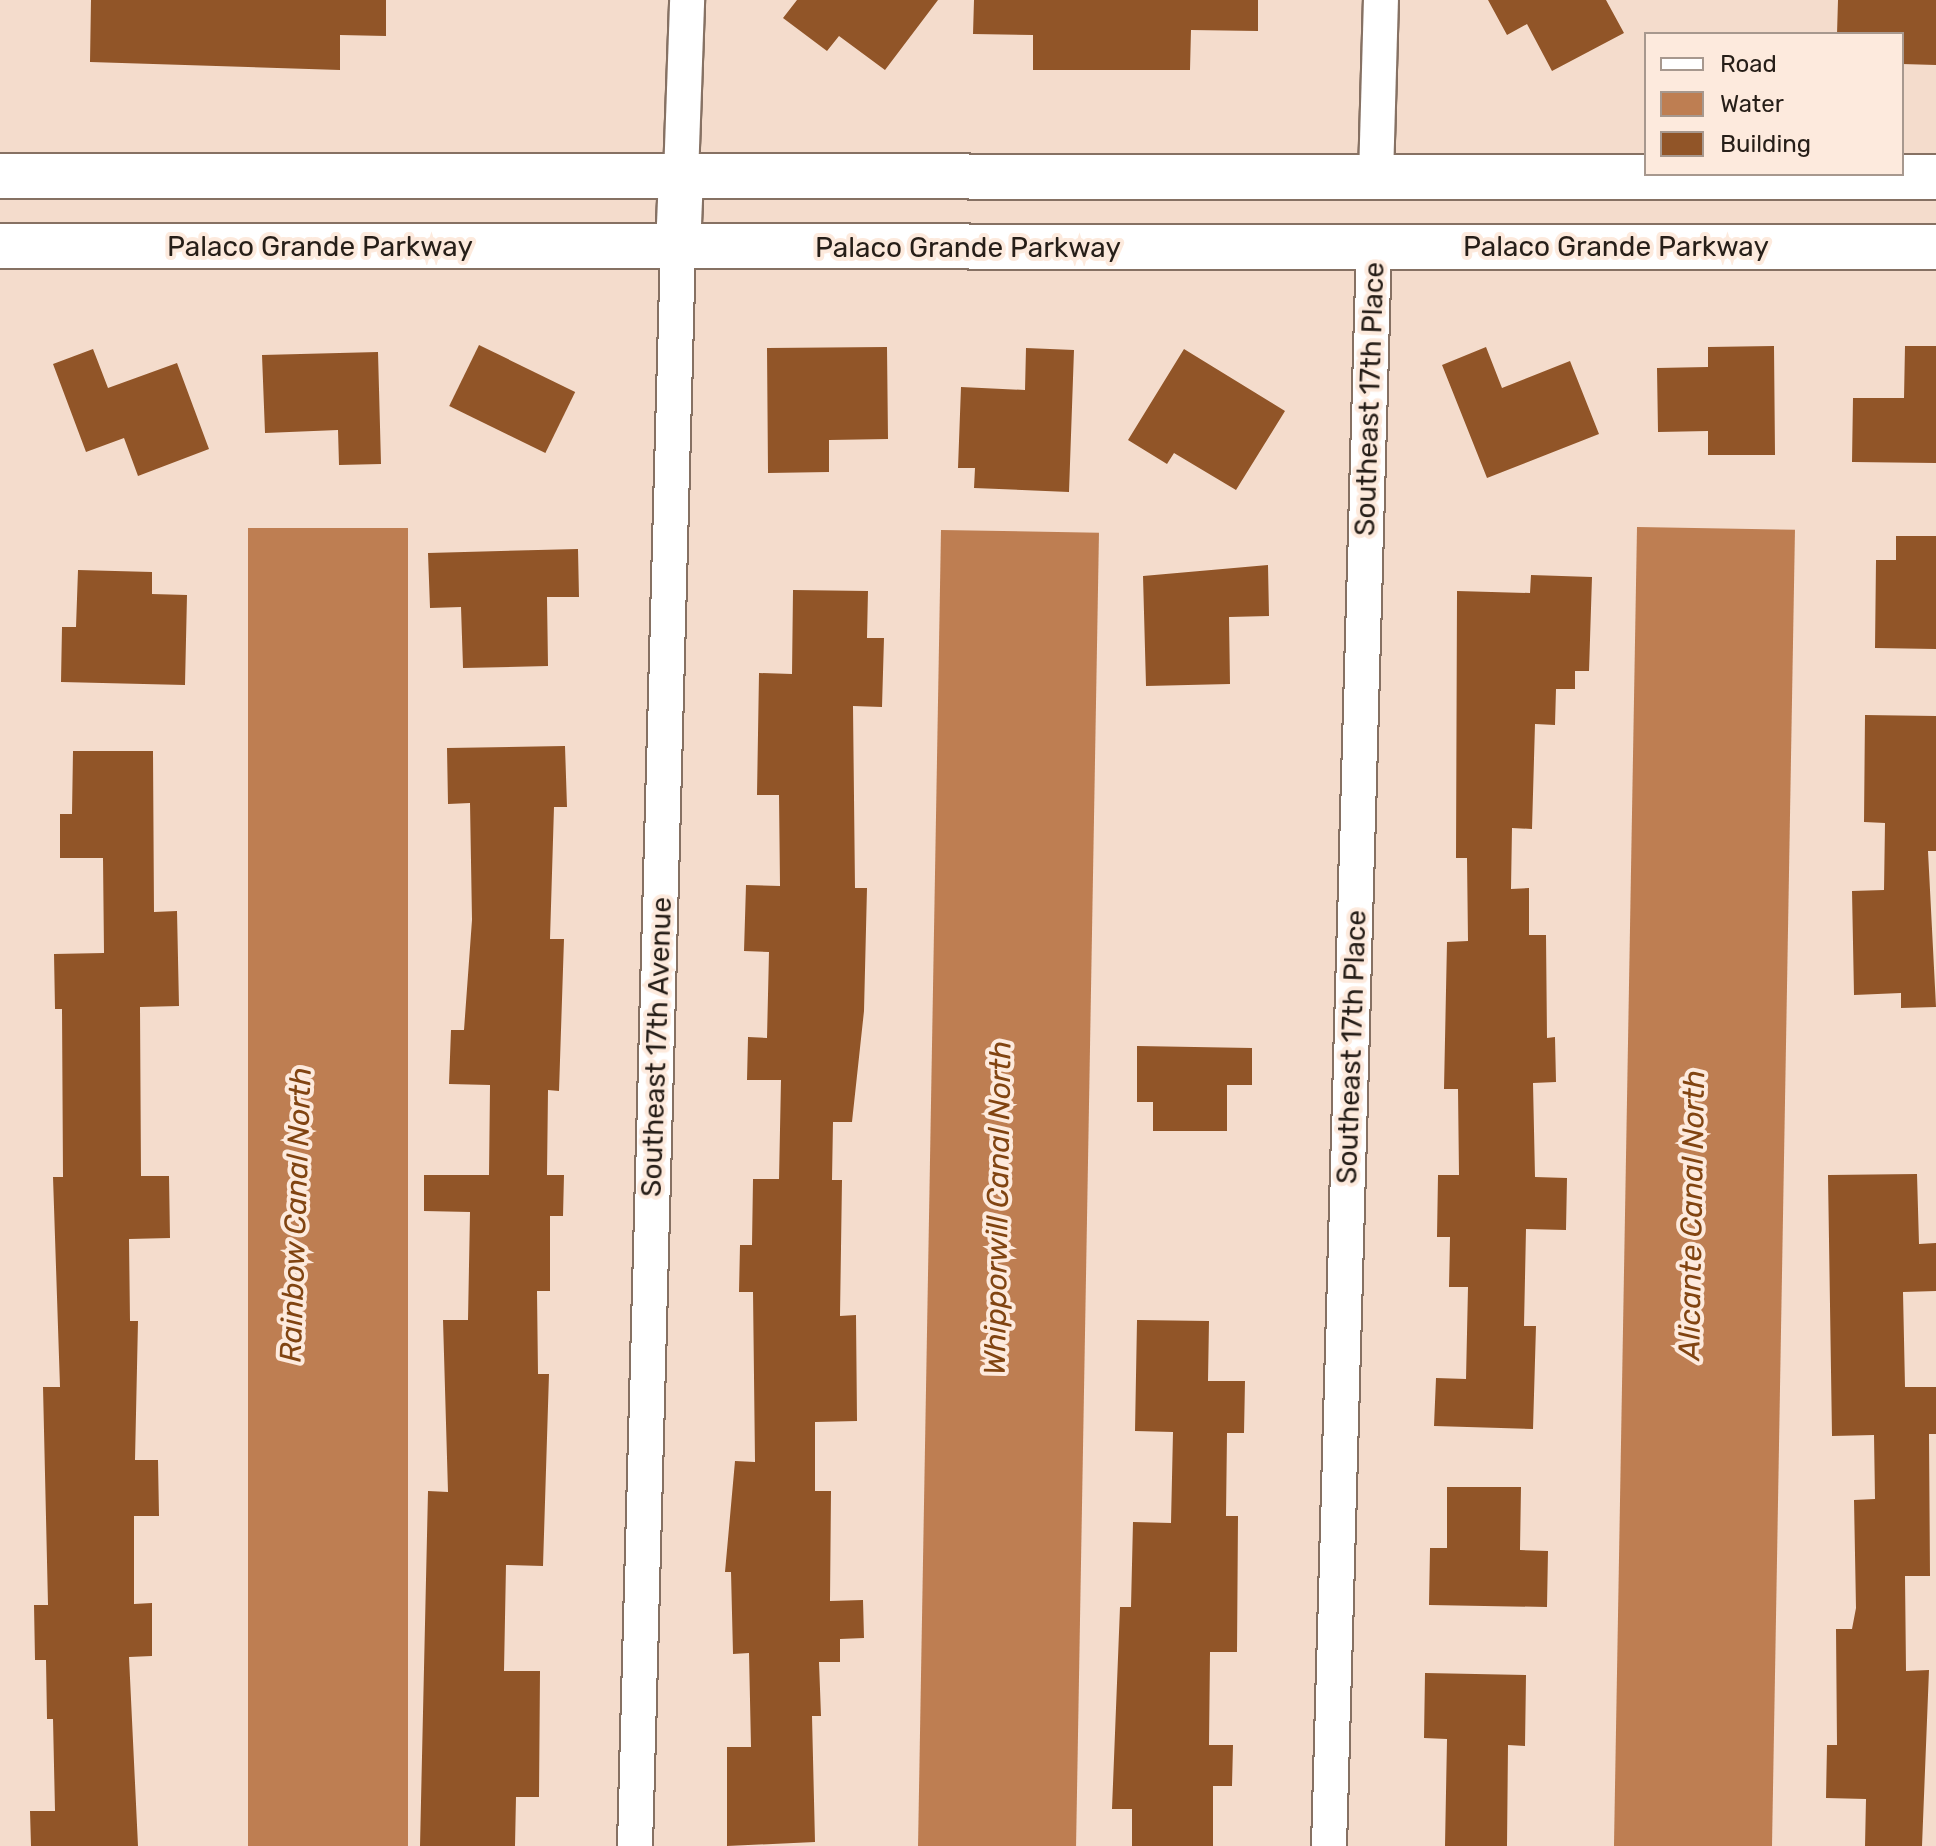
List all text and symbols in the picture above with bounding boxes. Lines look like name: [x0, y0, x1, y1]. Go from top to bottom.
legend: [1644, 32, 1904, 176]
text: Road: [1720, 50, 1777, 78]
text: Water: [1720, 90, 1784, 118]
text: Building: [1720, 130, 1811, 158]
street label: Palaco Grande Parkway: [167, 230, 473, 264]
street label: Palaco Grande Parkway: [1463, 230, 1769, 264]
street label: Palaco Grande Parkway: [815, 231, 1121, 265]
street label: Southeast 17th Place: [1348, 261, 1392, 537]
street label: Southeast 17th Avenue: [635, 896, 679, 1198]
street label: Southeast 17th Place: [1330, 909, 1374, 1185]
water label: Whipporwill Canal North: [977, 1040, 1019, 1376]
water label: Rainbow Canal North: [273, 1066, 319, 1364]
water label: Alicante Canal North: [1671, 1070, 1713, 1360]

